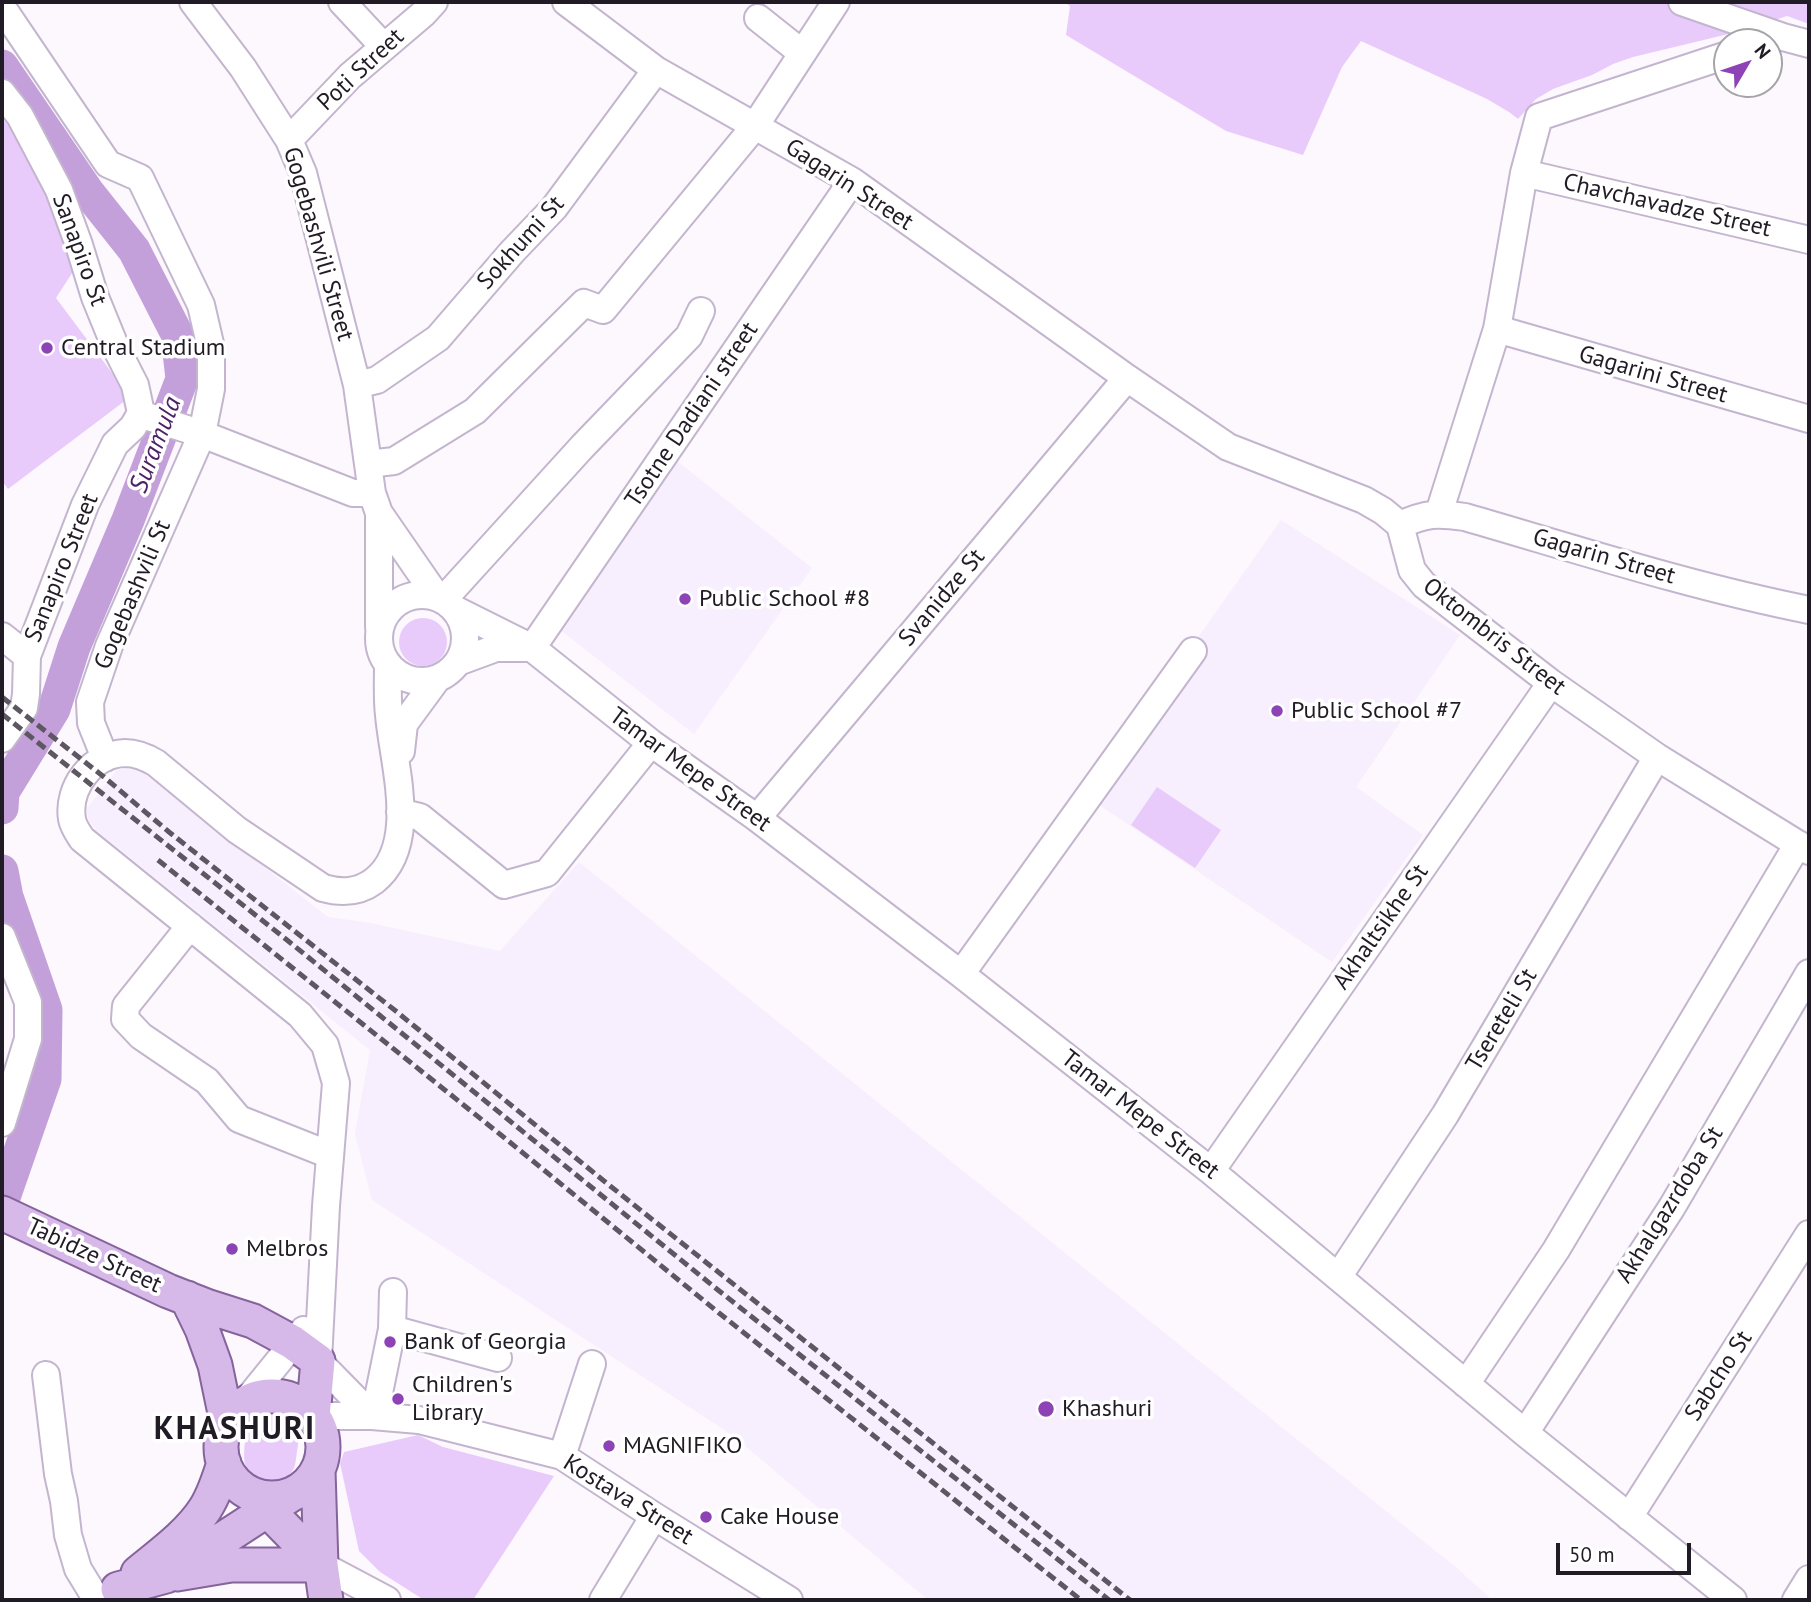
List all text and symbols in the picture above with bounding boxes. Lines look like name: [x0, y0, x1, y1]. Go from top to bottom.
street label: Poti Street: [312, 23, 410, 117]
north arrow: [1713, 28, 1783, 98]
text: N: [1750, 39, 1776, 63]
street label: Gagarin Street: [780, 133, 918, 237]
street label: Gogebashvili Street: [277, 144, 359, 344]
street label: Chavchavadze Street: [1560, 168, 1774, 244]
street label: Sanapiro St: [45, 190, 113, 310]
street label: Sokhumi St: [471, 190, 571, 296]
street label: Tsotne Dadiani street: [619, 317, 765, 513]
place label: Central Stadium: [61, 334, 225, 362]
marker: Central Stadium: [39, 340, 55, 356]
street label: Gagarini Street: [1575, 340, 1731, 410]
water label: Suramula: [123, 393, 189, 497]
street label: Sanapiro Street: [19, 489, 105, 647]
street label: Gogebashvili St: [89, 516, 177, 674]
street label: Gagarin Street: [1529, 523, 1679, 591]
street label: Svanidze St: [893, 543, 991, 653]
street label: Oktombris Street: [1417, 572, 1571, 702]
place label: Public School #8: [699, 585, 870, 613]
marker: Public School #8: [677, 591, 693, 607]
place label: Public School #7: [1291, 697, 1462, 725]
street label: Tamar Mepe Street: [604, 702, 776, 838]
marker: Public School #7: [1269, 703, 1285, 719]
street label: Akhaltsikhe St: [1327, 859, 1435, 995]
street label: Tsereteli St: [1460, 964, 1544, 1076]
street label: Tamar Mepe Street: [1055, 1044, 1225, 1186]
street label: Akhalgazrdoba St: [1610, 1121, 1730, 1289]
street label: Tabidze Street: [22, 1212, 166, 1300]
place label: Melbros: [246, 1235, 328, 1263]
marker: Melbros: [224, 1241, 240, 1257]
street label: Sabcho St: [1679, 1326, 1759, 1426]
place label: Bank of Georgia: [404, 1328, 566, 1356]
marker: Bank of Georgia: [382, 1334, 398, 1350]
place label: Children's Library: [412, 1371, 513, 1427]
marker: Children's Library: [390, 1391, 406, 1407]
place label: Khashuri: [1062, 1395, 1152, 1423]
marker: Khashuri: [1036, 1399, 1056, 1419]
district label: KHASHURI: [155, 1411, 315, 1449]
place label: MAGNIFIKO: [623, 1432, 743, 1460]
marker: MAGNIFIKO: [601, 1438, 617, 1454]
street label: Kostava Street: [558, 1449, 698, 1551]
place label: Cake House: [720, 1503, 839, 1531]
marker: Cake House: [698, 1509, 714, 1525]
scale bar: [1559, 1528, 1694, 1572]
text: 50 m: [1569, 1541, 1615, 1568]

